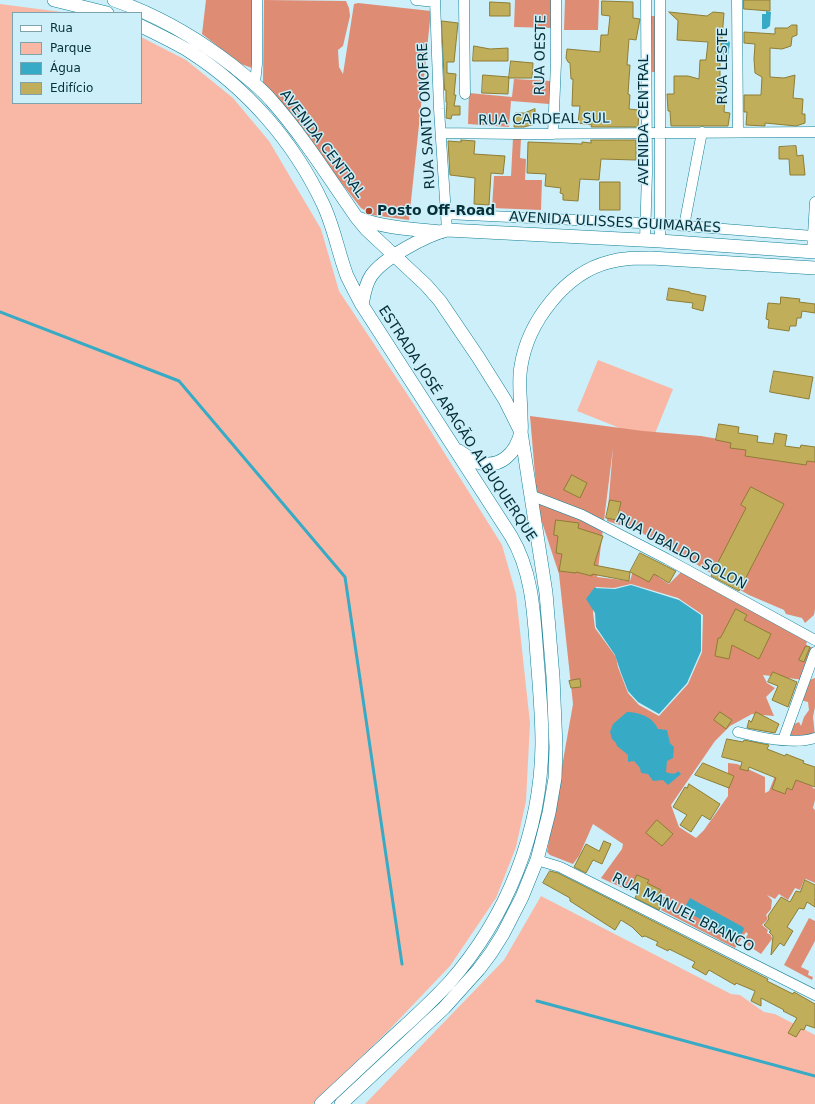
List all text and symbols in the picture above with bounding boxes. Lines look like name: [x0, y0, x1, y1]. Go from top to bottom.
legend: [12, 12, 142, 104]
street label: RUA OESTE: [532, 15, 550, 95]
text: Rua: [50, 21, 73, 35]
street label: RUA LESTE: [715, 28, 731, 104]
text: Parque: [50, 41, 91, 55]
street label: RUA SANTO ONOFRE: [415, 42, 439, 190]
street label: AVENIDA CENTRAL: [636, 55, 652, 185]
text: Água: [50, 61, 81, 75]
text: Edifício: [50, 81, 93, 95]
street label: AVENIDA CENTRAL: [276, 87, 368, 201]
street label: RUA CARDEAL SUL: [478, 110, 610, 130]
place label: Posto Off-Road: [377, 203, 495, 219]
marker: Posto Off-Road: [364, 206, 374, 216]
street label: AVENIDA ULISSES GUIMARÃES: [509, 209, 721, 237]
street label: ESTRADA JOSÉ ARAGÃO ALBUQUERQUE: [374, 303, 540, 545]
street label: RUA UBALDO SOLON: [613, 510, 749, 594]
street label: RUA MANUEL BRANCO: [609, 870, 757, 956]

